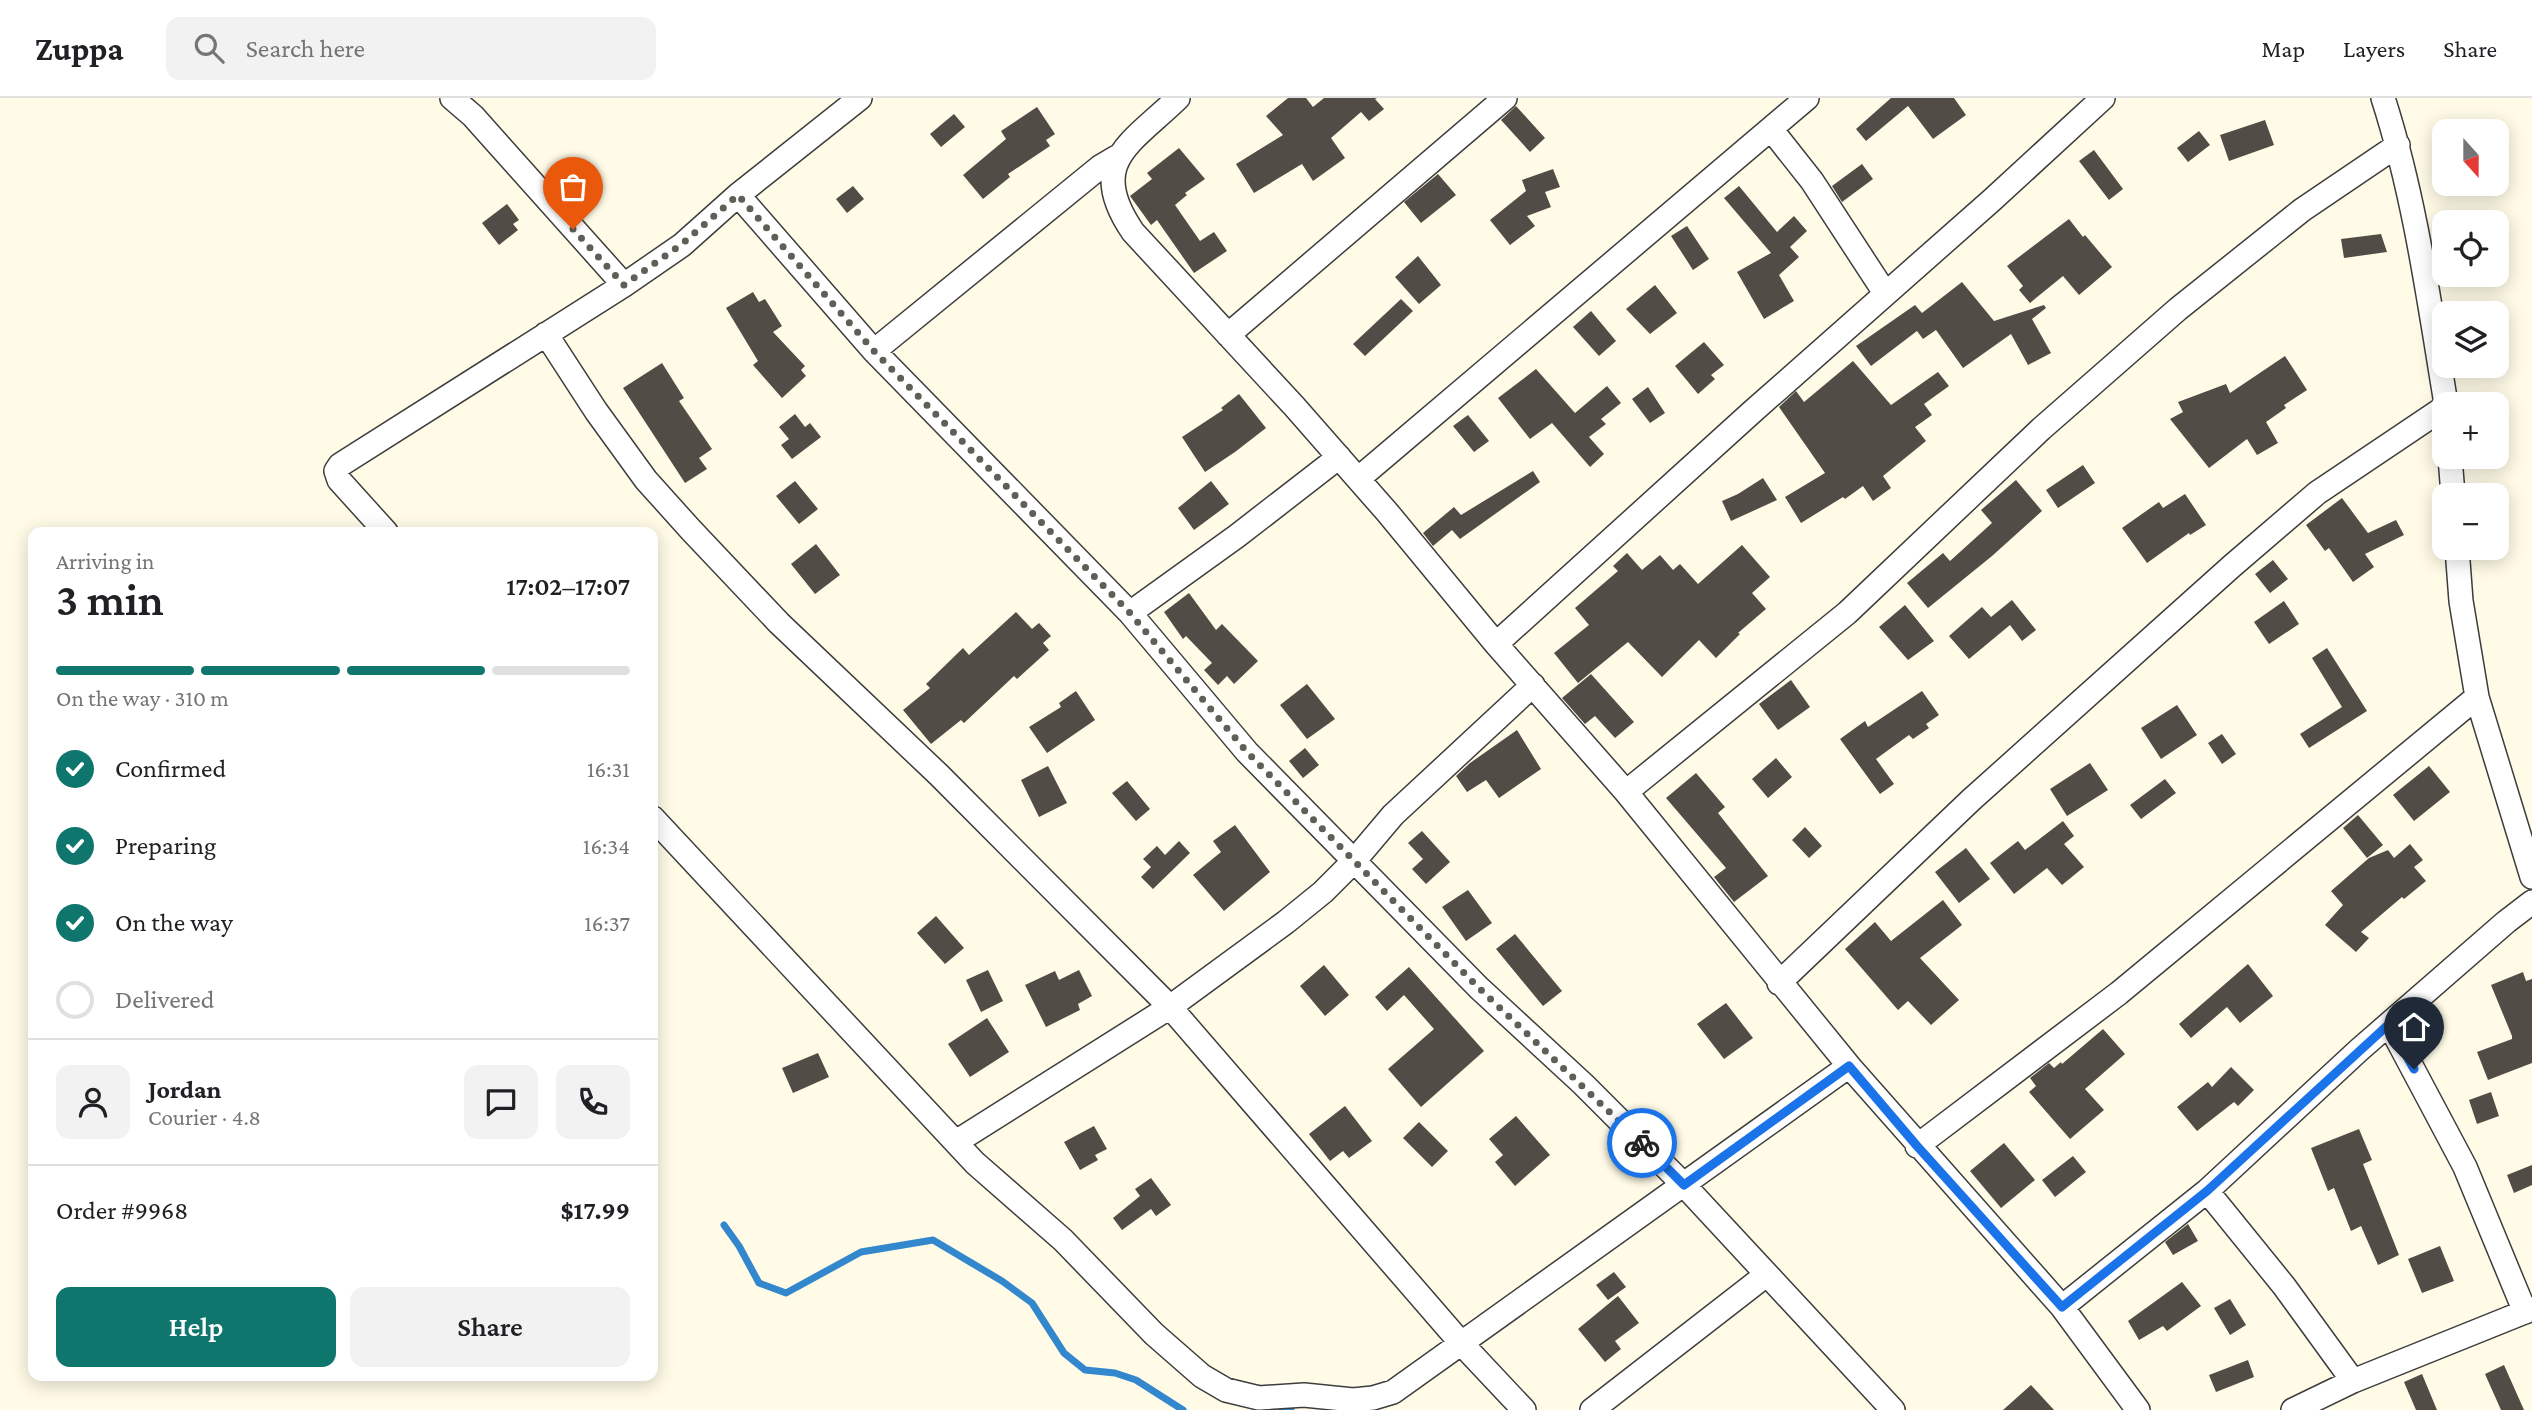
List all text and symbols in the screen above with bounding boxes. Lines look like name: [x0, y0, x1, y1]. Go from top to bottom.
search box: [166, 17, 656, 80]
icon: search: [190, 29, 228, 67]
text: Zuppa: [35, 30, 124, 67]
text: Search here: [246, 34, 365, 63]
text: Map: [2261, 35, 2305, 62]
text: Layers: [2343, 35, 2405, 62]
text: Share: [2443, 35, 2497, 62]
north arrow: [2432, 119, 2510, 196]
map controls: [2432, 119, 2509, 560]
pin: [543, 157, 603, 229]
icon: bag: [554, 168, 592, 206]
button: locate: [2432, 210, 2509, 287]
button: layers: [2432, 301, 2509, 378]
button: +: [2432, 392, 2509, 469]
button: −: [2432, 483, 2509, 560]
text: Arriving in: [56, 548, 154, 574]
text: 17:02–17:07: [506, 572, 630, 601]
text: 3 min: [56, 574, 164, 625]
text: On the way · 310 m: [56, 685, 229, 711]
icon: check: [56, 750, 94, 788]
text: Confirmed: [115, 754, 226, 783]
text: 16:31: [587, 756, 630, 782]
icon: check: [56, 827, 94, 865]
text: Preparing: [115, 831, 216, 860]
text: 16:34: [583, 833, 630, 859]
icon: check: [56, 904, 94, 942]
text: On the way: [115, 908, 233, 937]
text: 16:37: [584, 910, 630, 936]
text: Delivered: [115, 985, 214, 1014]
pin: [2384, 997, 2444, 1069]
icon: home: [2395, 1008, 2433, 1046]
button: person: [56, 1065, 130, 1139]
button: chat: [464, 1065, 538, 1139]
button: phone: [556, 1065, 630, 1139]
text: Jordan: [148, 1075, 222, 1104]
text: Courier · 4.8: [148, 1104, 261, 1130]
courier: [1607, 1108, 1677, 1178]
icon: bike: [1623, 1124, 1661, 1162]
text: Order #9968: [56, 1196, 188, 1225]
text: $17.99: [561, 1196, 630, 1225]
button: Help: [56, 1287, 336, 1367]
button: Share: [350, 1287, 630, 1367]

